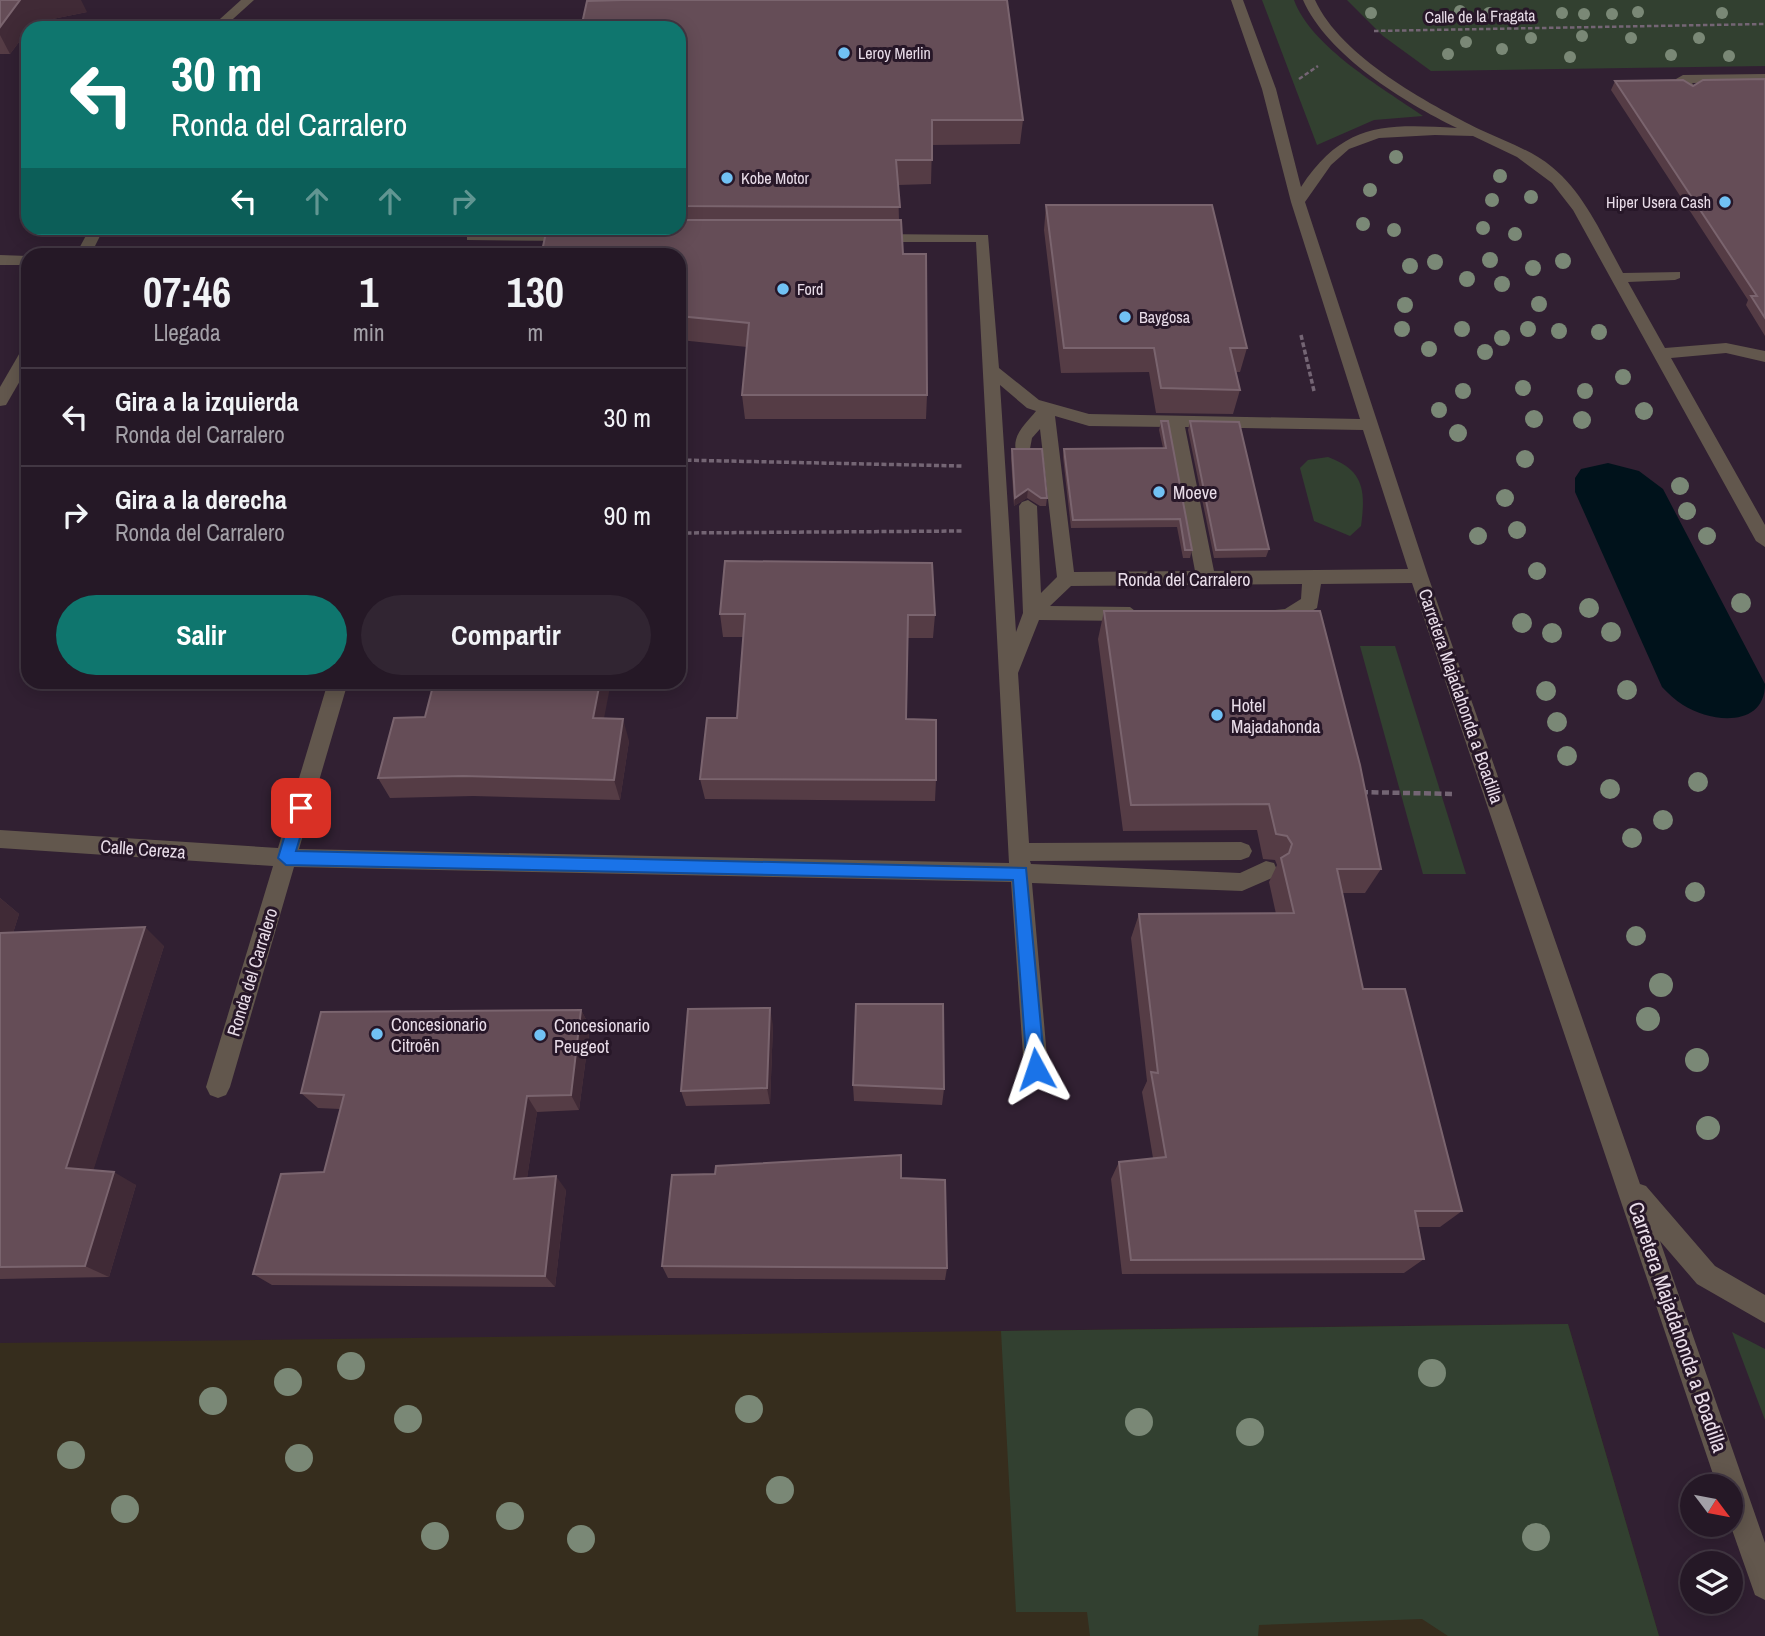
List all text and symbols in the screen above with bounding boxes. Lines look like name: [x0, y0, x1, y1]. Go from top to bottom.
street label: Calle de la Fragata: [1424, 4, 1536, 28]
text: 30 m: [171, 40, 263, 106]
place label: Leroy Merlin: [858, 42, 931, 64]
marker: Leroy Merlin: [836, 45, 852, 61]
icon: left: [56, 49, 147, 140]
text: Ronda del Carralero: [171, 103, 407, 146]
place label: Kobe Motor: [741, 167, 809, 189]
marker: Kobe Motor: [719, 170, 735, 186]
icon: left: [225, 182, 263, 220]
icon: ahead: [298, 182, 336, 220]
icon: ahead: [371, 182, 409, 220]
icon: right: [444, 182, 482, 220]
place label: Hiper Usera Cash: [1606, 191, 1711, 213]
marker: Hiper Usera Cash: [1717, 194, 1733, 210]
text: 07:46: [143, 264, 231, 320]
text: 1: [359, 264, 378, 320]
text: 130: [507, 264, 564, 320]
place label: Ford: [797, 278, 823, 300]
marker: Ford: [775, 281, 791, 297]
place label: Baygosa: [1139, 306, 1191, 328]
marker: Baygosa: [1117, 309, 1133, 325]
text: Llegada: [153, 317, 221, 348]
text: min: [353, 317, 385, 348]
text: m: [527, 317, 543, 348]
text: Gira a la izquierda: [115, 384, 299, 419]
icon: left: [56, 398, 94, 436]
text: 30 m: [604, 400, 651, 435]
text: Ronda del Carralero: [115, 419, 285, 450]
place label: Moeve: [1173, 480, 1217, 505]
text: Gira a la derecha: [115, 482, 287, 517]
marker: Moeve: [1151, 484, 1167, 500]
icon: right: [56, 496, 94, 534]
text: 90 m: [604, 498, 651, 533]
text: Ronda del Carralero: [115, 517, 285, 548]
street label: Ronda del Carralero: [1118, 567, 1250, 592]
street label: Carretera Majadahonda a Boadilla: [1412, 585, 1510, 807]
button: Salir: [56, 595, 347, 675]
button: Compartir: [361, 595, 651, 675]
place label: Hotel Majadahonda: [1231, 693, 1320, 739]
marker: Hotel Majadahonda: [1209, 707, 1225, 723]
pin: [271, 778, 331, 838]
icon: arrive: [282, 789, 320, 827]
street label: Calle Cereza: [100, 834, 186, 864]
street label: Ronda del Carralero: [221, 905, 283, 1039]
place label: Concesionario Citroën: [391, 1012, 487, 1058]
place label: Concesionario Peugeot: [554, 1013, 650, 1059]
marker: Concesionario Citroën: [369, 1026, 385, 1042]
marker: Concesionario Peugeot: [532, 1027, 548, 1043]
position arrow: [999, 1032, 1073, 1106]
street label: Carretera Majadahonda a Boadilla: [1621, 1198, 1735, 1457]
north arrow: [1680, 1474, 1743, 1536]
map controls: [1680, 1474, 1743, 1614]
button: layers: [1680, 1551, 1743, 1614]

